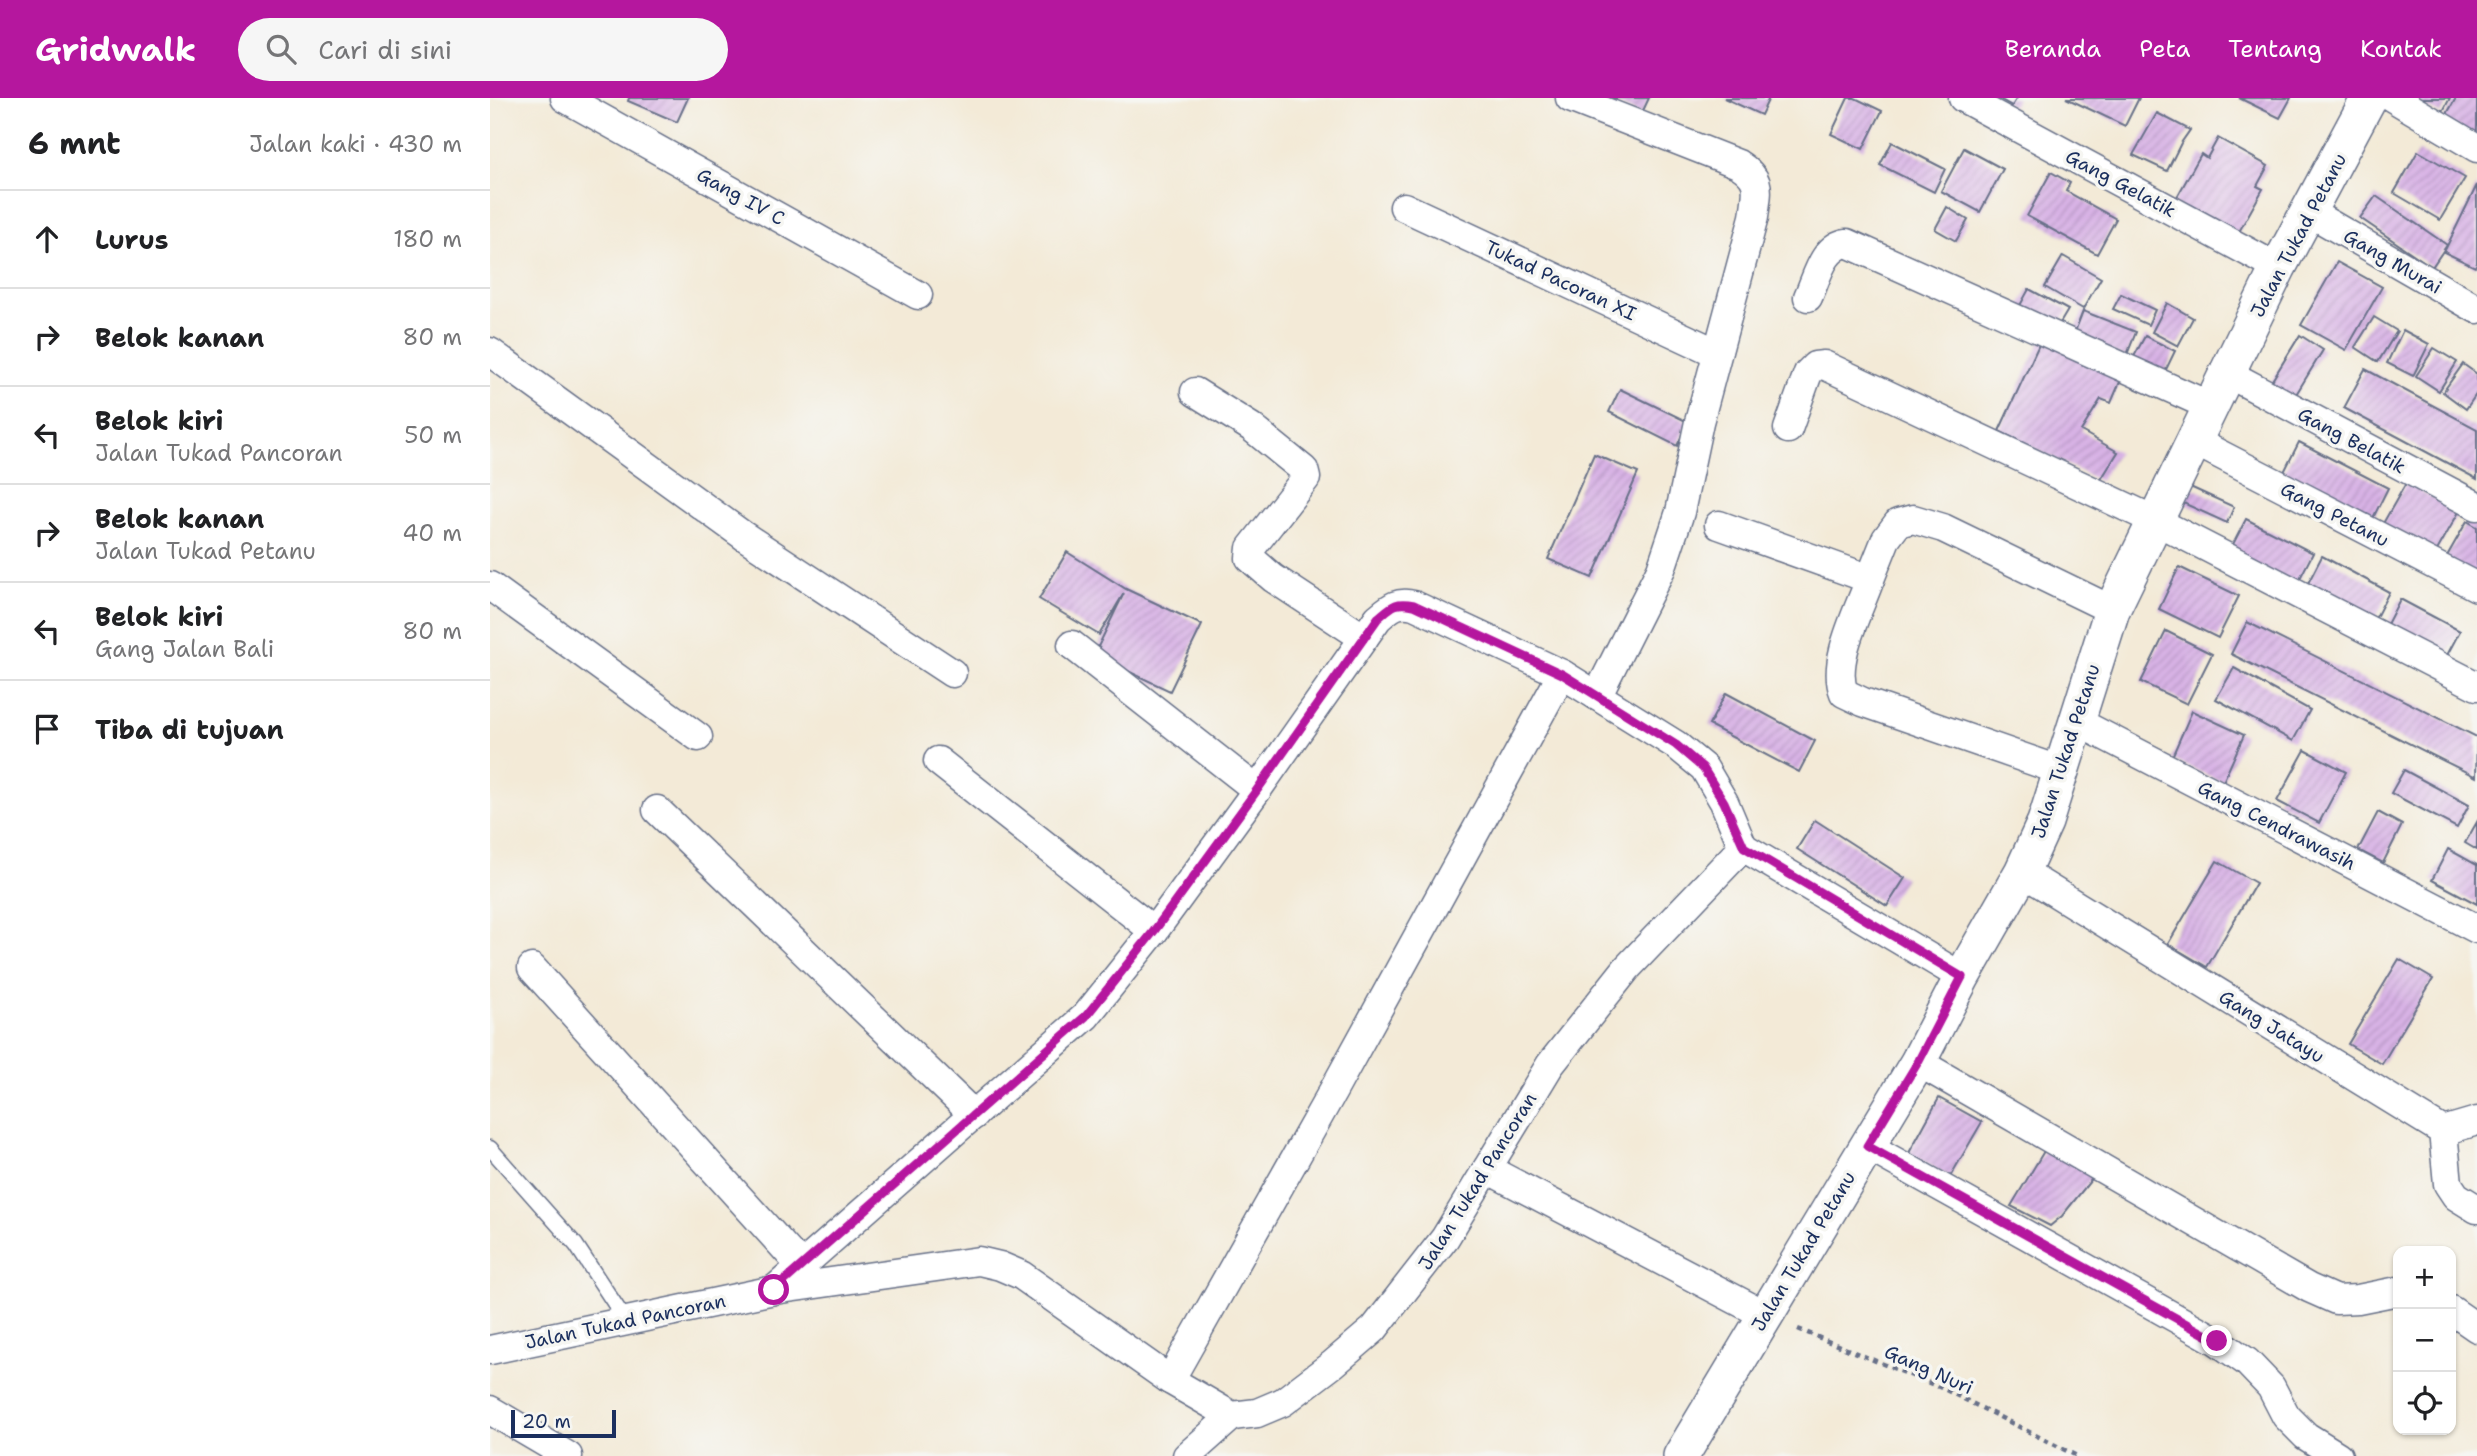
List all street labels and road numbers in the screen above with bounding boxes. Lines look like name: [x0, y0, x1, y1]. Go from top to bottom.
street label: Gang Gelatik: [2061, 144, 2181, 223]
street label: Jalan Tukad Petanu: [2245, 149, 2352, 322]
street label: Gang IV C: [692, 162, 789, 231]
street label: Gang Murai: [2339, 223, 2446, 300]
street label: Tukad Pacoran XI: [1481, 234, 1640, 326]
street label: Gang Belatik: [2294, 402, 2410, 479]
street label: Gang Petanu: [2276, 476, 2393, 552]
street label: Jalan Tukad Petanu: [2025, 661, 2106, 842]
street label: Gang Cendrawasih: [2194, 775, 2360, 876]
street label: Gang Jatayu: [2214, 984, 2329, 1069]
street label: Jalan Tukad Pancoran: [1413, 1088, 1542, 1275]
street label: Jalan Tukad Petanu: [1746, 1167, 1861, 1336]
street label: Jalan Tukad Pancoran: [522, 1288, 728, 1355]
street label: Gang Nuri: [1880, 1339, 1977, 1400]

